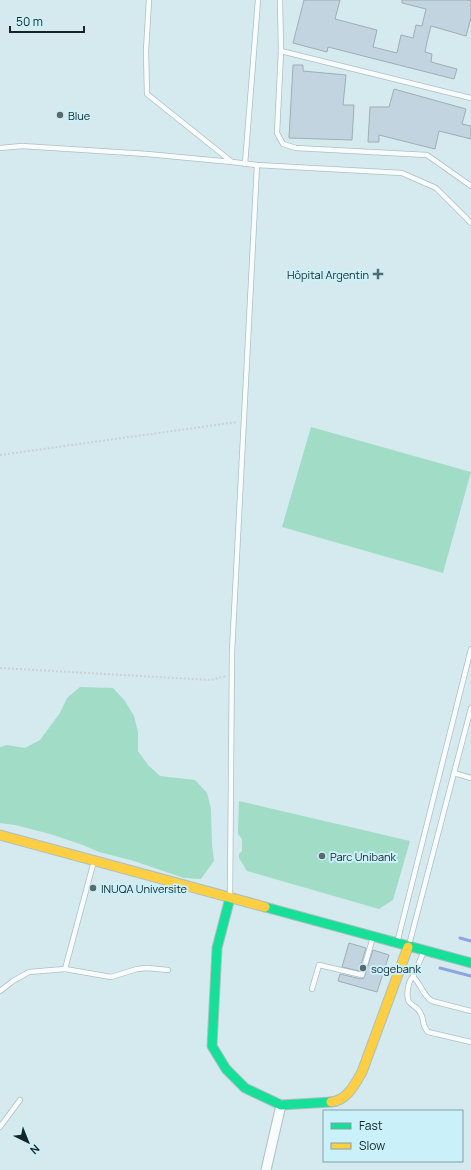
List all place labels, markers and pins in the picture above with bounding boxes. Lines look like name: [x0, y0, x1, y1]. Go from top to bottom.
place label: Blue: [68, 108, 91, 123]
marker: Blue: [55, 110, 65, 120]
place label: Hôpital Argentin: [287, 267, 369, 282]
marker: Hôpital Argentin: [372, 268, 384, 280]
place label: Parc Unibank: [330, 849, 397, 864]
marker: Parc Unibank: [317, 851, 327, 861]
place label: INUQA Universite: [101, 881, 188, 896]
marker: INUQA Universite: [88, 883, 98, 893]
place label: sogebank: [371, 961, 421, 976]
marker: sogebank: [358, 963, 368, 973]

